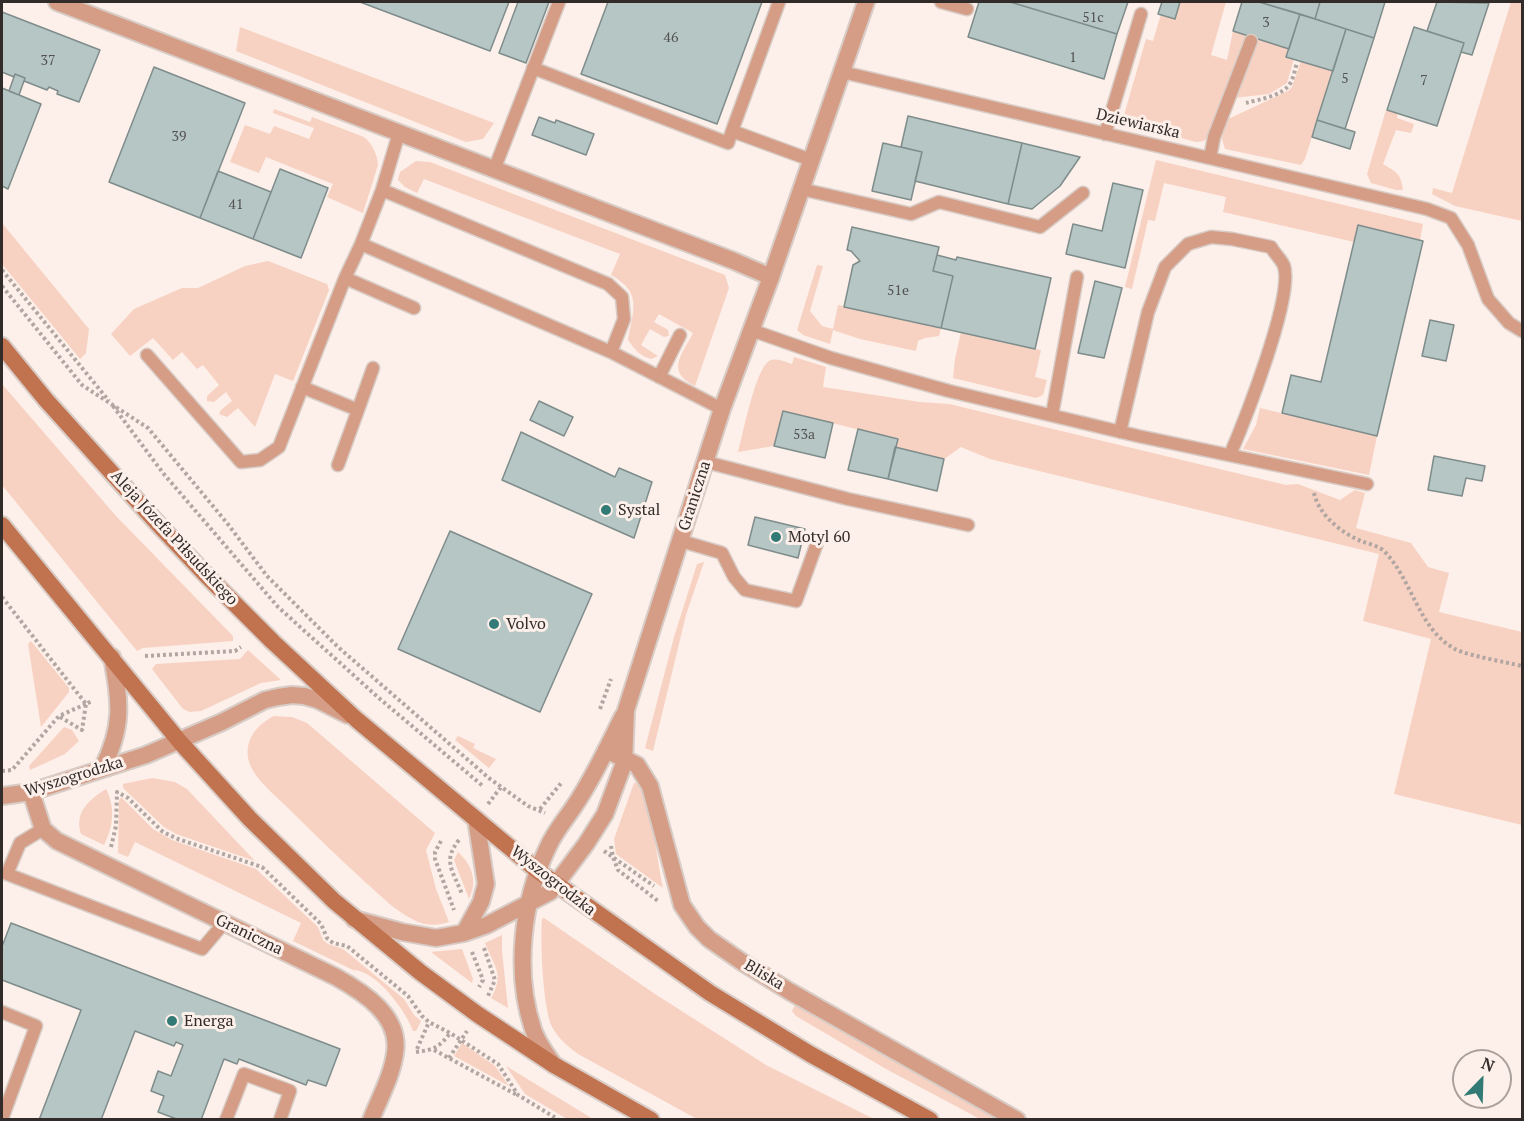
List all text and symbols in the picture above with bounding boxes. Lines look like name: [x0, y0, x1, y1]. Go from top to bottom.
house number: 51c: [1082, 10, 1104, 26]
house number: 3: [1262, 15, 1270, 31]
house number: 46: [664, 30, 678, 46]
house number: 1: [1069, 50, 1077, 66]
house number: 37: [41, 53, 55, 69]
house number: 5: [1341, 71, 1349, 87]
house number: 7: [1420, 73, 1428, 89]
street label: Dziewiarska: [1094, 105, 1182, 143]
house number: 39: [172, 129, 186, 145]
house number: 41: [229, 197, 243, 213]
house number: 51e: [887, 283, 909, 299]
house number: 53a: [793, 427, 815, 443]
street label: Graniczna: [675, 459, 715, 533]
street label: Aleja Józefa Piłsudskiego: [106, 467, 242, 609]
place label: Systal: [618, 500, 660, 520]
marker: Systal: [599, 503, 613, 517]
place label: Motyl 60: [788, 527, 850, 547]
marker: Motyl 60: [769, 530, 783, 544]
place label: Volvo: [506, 614, 546, 634]
marker: Volvo: [487, 617, 501, 631]
street label: Wyszogrodzka: [22, 753, 126, 801]
street label: Wyszogrodzka: [507, 842, 599, 920]
street label: Graniczna: [212, 911, 286, 959]
street label: Bliska: [741, 956, 787, 994]
place label: Energa: [184, 1011, 234, 1031]
marker: Energa: [165, 1014, 179, 1028]
north arrow: [1452, 1049, 1512, 1109]
text: N: [1478, 1052, 1498, 1077]

